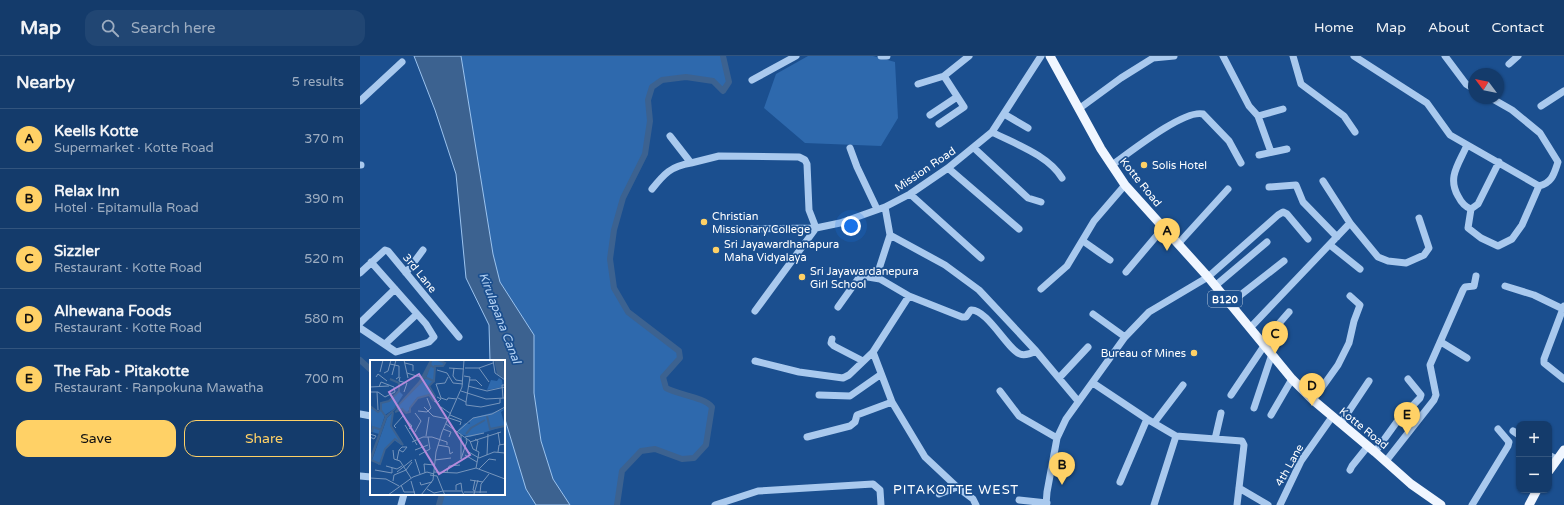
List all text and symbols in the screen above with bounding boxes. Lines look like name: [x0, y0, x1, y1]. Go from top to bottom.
search box: [85, 10, 365, 46]
text: Map: [20, 17, 61, 39]
icon: search: [99, 17, 121, 39]
text: Search here: [131, 19, 215, 37]
text: Home: [1314, 19, 1354, 36]
text: Map: [1376, 19, 1406, 36]
text: About: [1428, 19, 1470, 36]
text: Contact: [1492, 19, 1544, 36]
north arrow: [1468, 68, 1504, 104]
text: Nearby: [16, 72, 75, 93]
text: 5 results: [292, 74, 344, 90]
text: Keells Kotte: [54, 122, 139, 140]
text: A: [24, 131, 34, 147]
text: 370 m: [304, 131, 344, 147]
text: Supermarket · Kotte Road: [54, 140, 214, 156]
street label: Mission Road: [892, 144, 958, 195]
street label: Kotte Road: [1117, 155, 1164, 209]
place label: Solis Hotel: [1152, 159, 1207, 172]
marker: Solis Hotel: [1139, 160, 1149, 170]
text: Relax Inn: [54, 182, 120, 200]
text: B: [24, 191, 34, 207]
text: 390 m: [304, 191, 344, 207]
text: Hotel · Epitamulla Road: [54, 200, 199, 216]
place label: Christian Missionary College: [712, 210, 810, 236]
your location: [841, 216, 861, 236]
marker: Christian Missionary College: [699, 217, 709, 227]
pin: A: [1154, 218, 1180, 251]
place label: Sri Jayawardhanapura Maha Vidyalaya: [724, 238, 839, 264]
text: Sizzler: [54, 242, 100, 260]
marker: Sri Jayawardhanapura Maha Vidyalaya: [711, 245, 721, 255]
text: C: [24, 251, 34, 267]
text: 520 m: [304, 251, 344, 267]
street label: 3rd Lane: [400, 251, 439, 295]
text: Restaurant · Kotte Road: [54, 260, 202, 276]
place label: Sri Jayawardanepura Girl School: [810, 265, 919, 291]
water label: Kirulapana Canal: [476, 271, 525, 367]
marker: Sri Jayawardanepura Girl School: [797, 272, 807, 282]
road number: B120: [1208, 291, 1242, 307]
text: Alhewana Foods: [54, 302, 172, 320]
text: D: [24, 311, 34, 327]
text: 580 m: [304, 311, 344, 327]
text: Restaurant · Kotte Road: [54, 320, 202, 336]
pin: C: [1262, 321, 1288, 354]
place label: Bureau of Mines: [1101, 347, 1186, 360]
marker: Bureau of Mines: [1189, 348, 1199, 358]
inset map: [370, 360, 505, 495]
text: The Fab - Pitakotte: [54, 362, 189, 380]
text: E: [25, 371, 33, 387]
text: 700 m: [304, 371, 344, 387]
pin: D: [1299, 373, 1325, 406]
text: Restaurant · Ranpokuna Mawatha: [54, 380, 264, 396]
pin: E: [1394, 402, 1420, 435]
street label: Kotte Road: [1337, 405, 1391, 452]
button: Save: [16, 420, 176, 457]
button: Share: [184, 420, 344, 457]
map controls: [1516, 421, 1552, 493]
button: +: [1516, 421, 1552, 457]
street label: 4th Lane: [1273, 442, 1306, 489]
pin: B: [1049, 452, 1075, 485]
button: −: [1516, 457, 1552, 493]
district label: PITAKOTTE WEST: [893, 482, 1019, 498]

